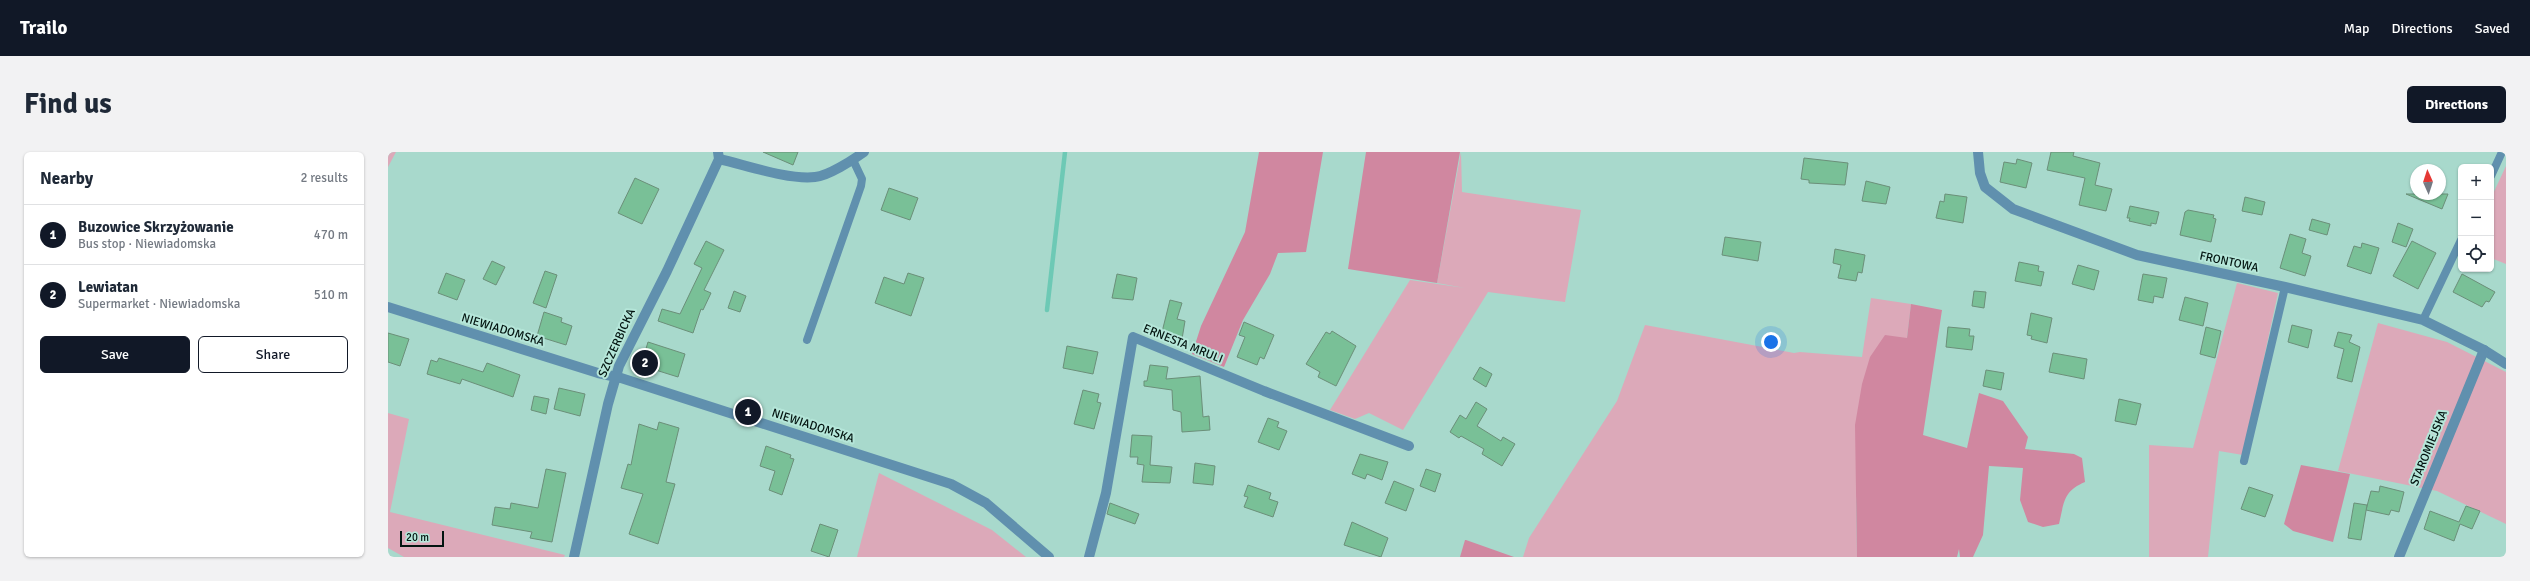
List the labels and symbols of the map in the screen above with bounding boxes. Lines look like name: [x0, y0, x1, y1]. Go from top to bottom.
north arrow: [2410, 164, 2446, 200]
street label: FRONTOWA: [2198, 248, 2261, 276]
street label: SZCZERBICKA: [595, 306, 639, 380]
street label: NIEWIADOMSKA: [460, 310, 547, 350]
street label: ERNESTA MRULI: [1141, 321, 1225, 367]
your location: [1761, 332, 1781, 352]
pin: 2: [632, 348, 658, 378]
pin: 1: [735, 397, 761, 427]
street label: NIEWIADOMSKA: [770, 406, 857, 447]
street label: STAROMIEJSKA: [2407, 407, 2451, 488]
scale bar: [400, 529, 444, 548]

